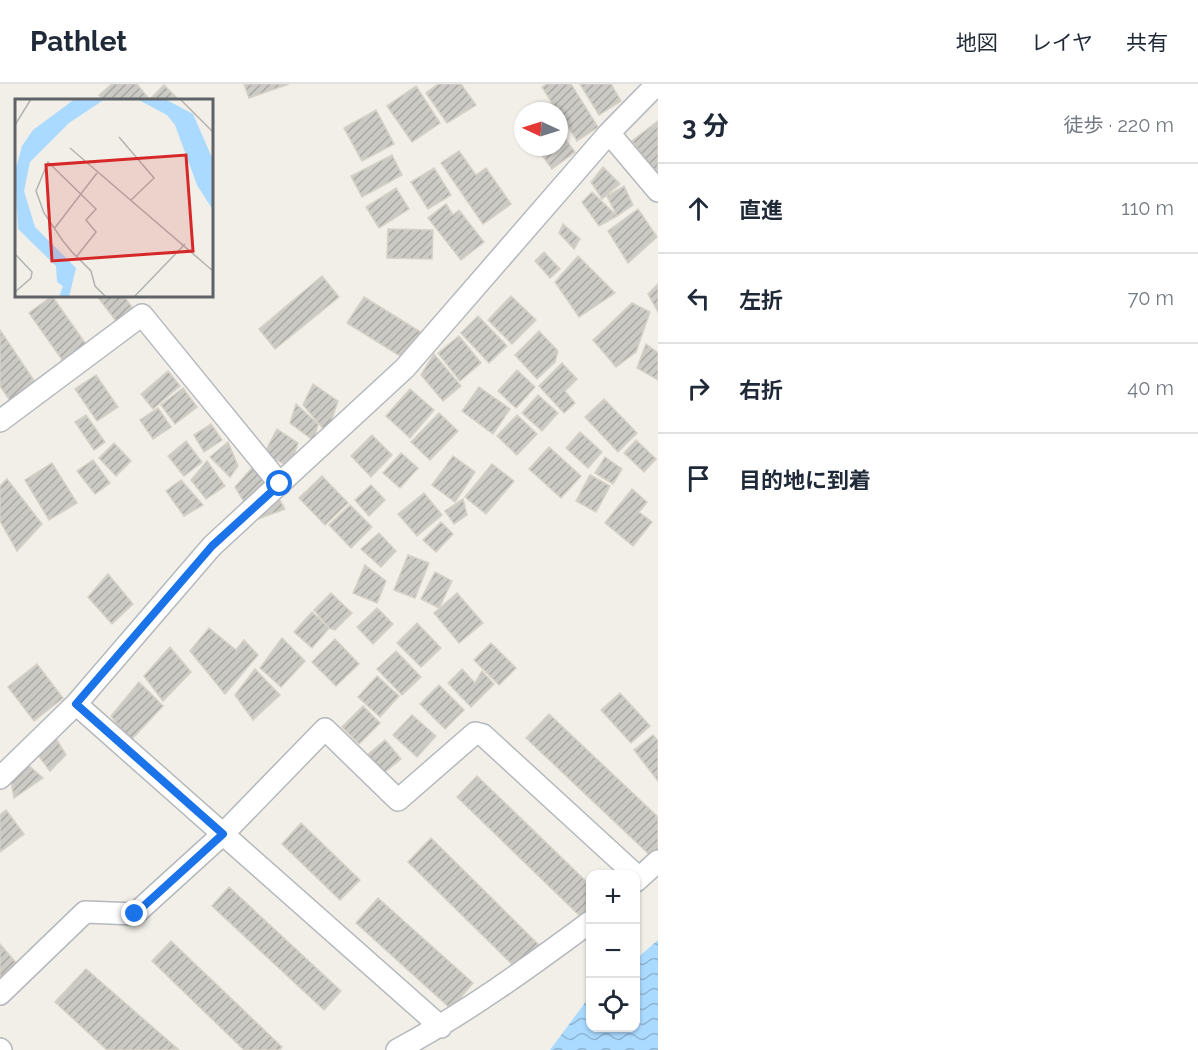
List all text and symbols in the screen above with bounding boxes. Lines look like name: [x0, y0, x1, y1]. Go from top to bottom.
text: Pathlet: [30, 25, 127, 58]
text: 地図: [956, 30, 998, 55]
text: レイヤ: [1031, 30, 1093, 55]
text: 共有: [1126, 30, 1168, 55]
inset map: [15, 99, 213, 297]
north arrow: [514, 102, 568, 156]
text: 3 分: [682, 111, 729, 141]
text: 徒歩 · 220 m: [1063, 113, 1174, 137]
icon: ahead: [682, 192, 715, 225]
text: 110 m: [1121, 196, 1174, 220]
text: 直進: [739, 197, 783, 223]
icon: left: [682, 282, 715, 315]
text: 70 m: [1128, 286, 1174, 310]
text: 左折: [739, 287, 783, 313]
icon: right: [682, 372, 715, 405]
text: 40 m: [1127, 376, 1174, 400]
text: 右折: [739, 377, 783, 403]
icon: arrive: [682, 462, 715, 495]
text: 目的地に到着: [739, 467, 871, 493]
route start: [266, 470, 292, 496]
map controls: [586, 870, 640, 1032]
button: +: [586, 870, 640, 924]
route end: [121, 900, 147, 926]
button: −: [586, 924, 640, 978]
button: locate: [586, 978, 640, 1032]

